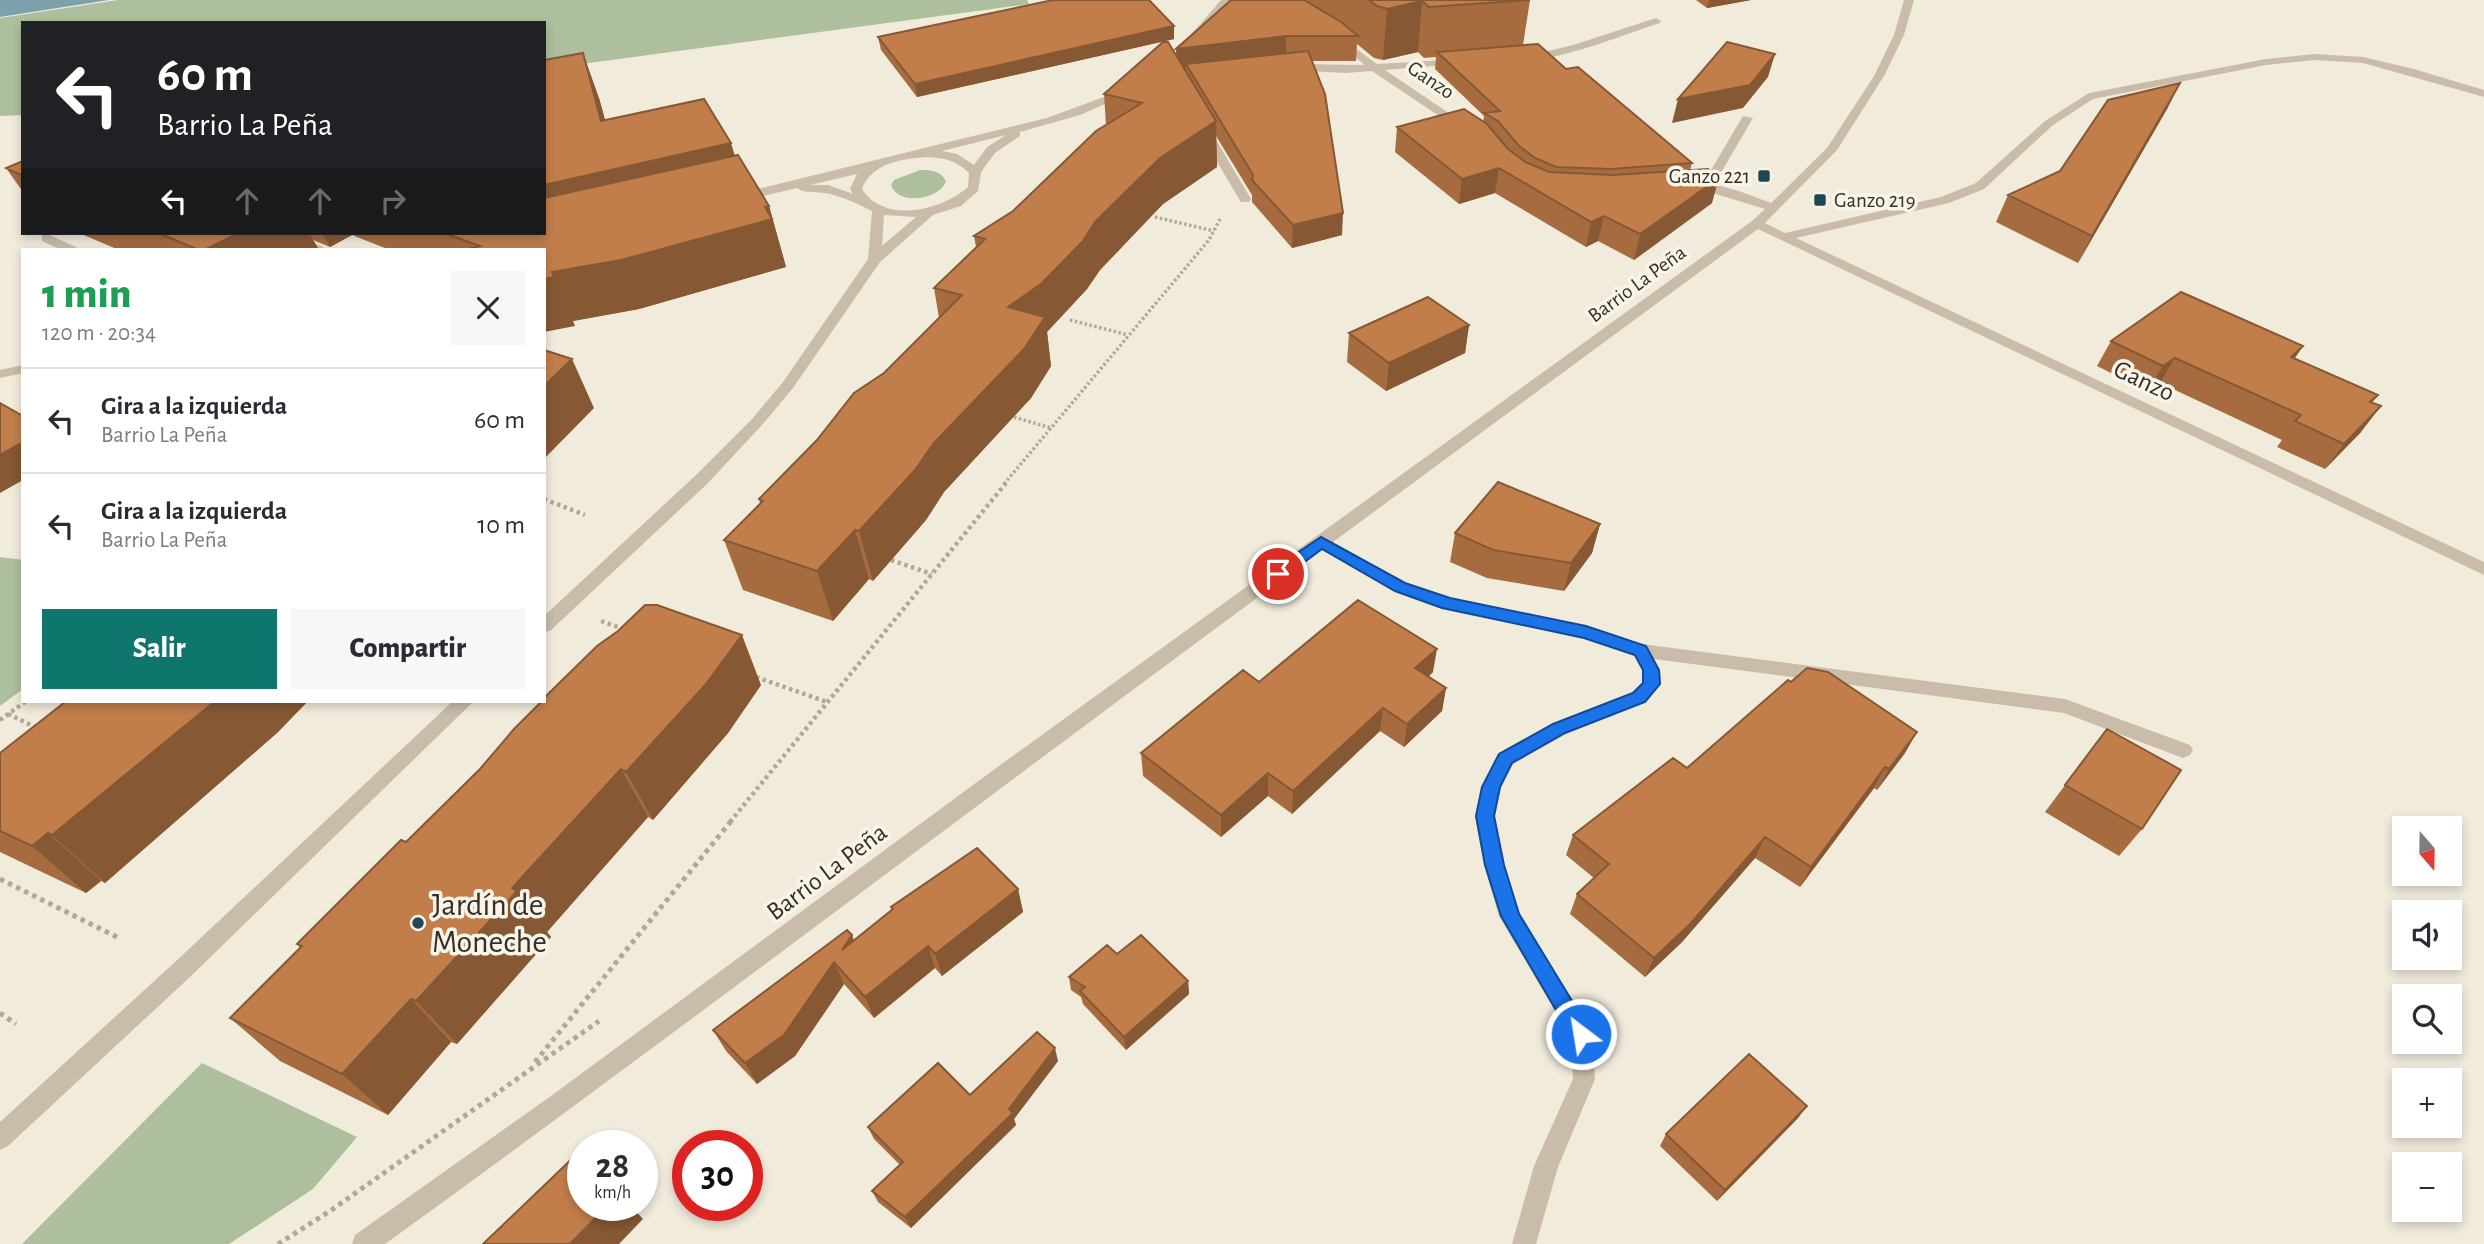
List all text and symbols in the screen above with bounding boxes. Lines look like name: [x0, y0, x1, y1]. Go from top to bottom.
icon: left: [42, 49, 133, 140]
text: 60 m: [157, 51, 253, 100]
street label: Ganzo: [1404, 57, 1458, 103]
text: Barrio La Peña: [157, 109, 333, 141]
place label: Ganzo 221: [1669, 166, 1750, 187]
marker: Ganzo 221: [1756, 168, 1772, 184]
icon: left: [155, 182, 193, 220]
icon: ahead: [228, 182, 266, 220]
icon: ahead: [301, 182, 339, 220]
icon: right: [374, 182, 412, 220]
place label: Ganzo 219: [1834, 190, 1916, 211]
marker: Ganzo 219: [1812, 192, 1828, 208]
street label: Barrio La Peña: [1584, 241, 1690, 326]
button: close: [451, 271, 525, 345]
text: 1 min: [42, 273, 131, 315]
text: 120 m · 20:34: [42, 322, 156, 345]
street label: Ganzo: [2110, 356, 2178, 406]
text: Gira a la izquierda: [101, 393, 287, 419]
icon: left: [42, 402, 80, 440]
text: 60 m: [474, 407, 525, 433]
text: Barrio La Peña: [101, 424, 227, 447]
text: Gira a la izquierda: [101, 498, 287, 524]
icon: left: [42, 507, 80, 545]
text: 10 m: [477, 512, 525, 538]
text: Barrio La Peña: [101, 529, 227, 552]
pin: [1248, 544, 1308, 604]
icon: arrive: [1259, 555, 1297, 593]
button: Salir: [42, 609, 277, 689]
button: Compartir: [291, 609, 525, 689]
north arrow: [2392, 816, 2462, 886]
map controls: [2392, 816, 2462, 1222]
street label: Barrio La Peña: [762, 819, 892, 925]
place label: Jardín de Moneche: [432, 889, 547, 958]
button: sound: [2392, 900, 2462, 970]
marker: Jardín de Moneche: [410, 915, 426, 931]
button: search: [2392, 984, 2462, 1054]
position arrow: [1544, 997, 1618, 1071]
button: +: [2392, 1068, 2462, 1138]
speed limit sign: 30: [672, 1130, 763, 1221]
text: 28: [596, 1149, 629, 1184]
button: −: [2392, 1152, 2462, 1222]
text: km/h: [594, 1184, 631, 1202]

